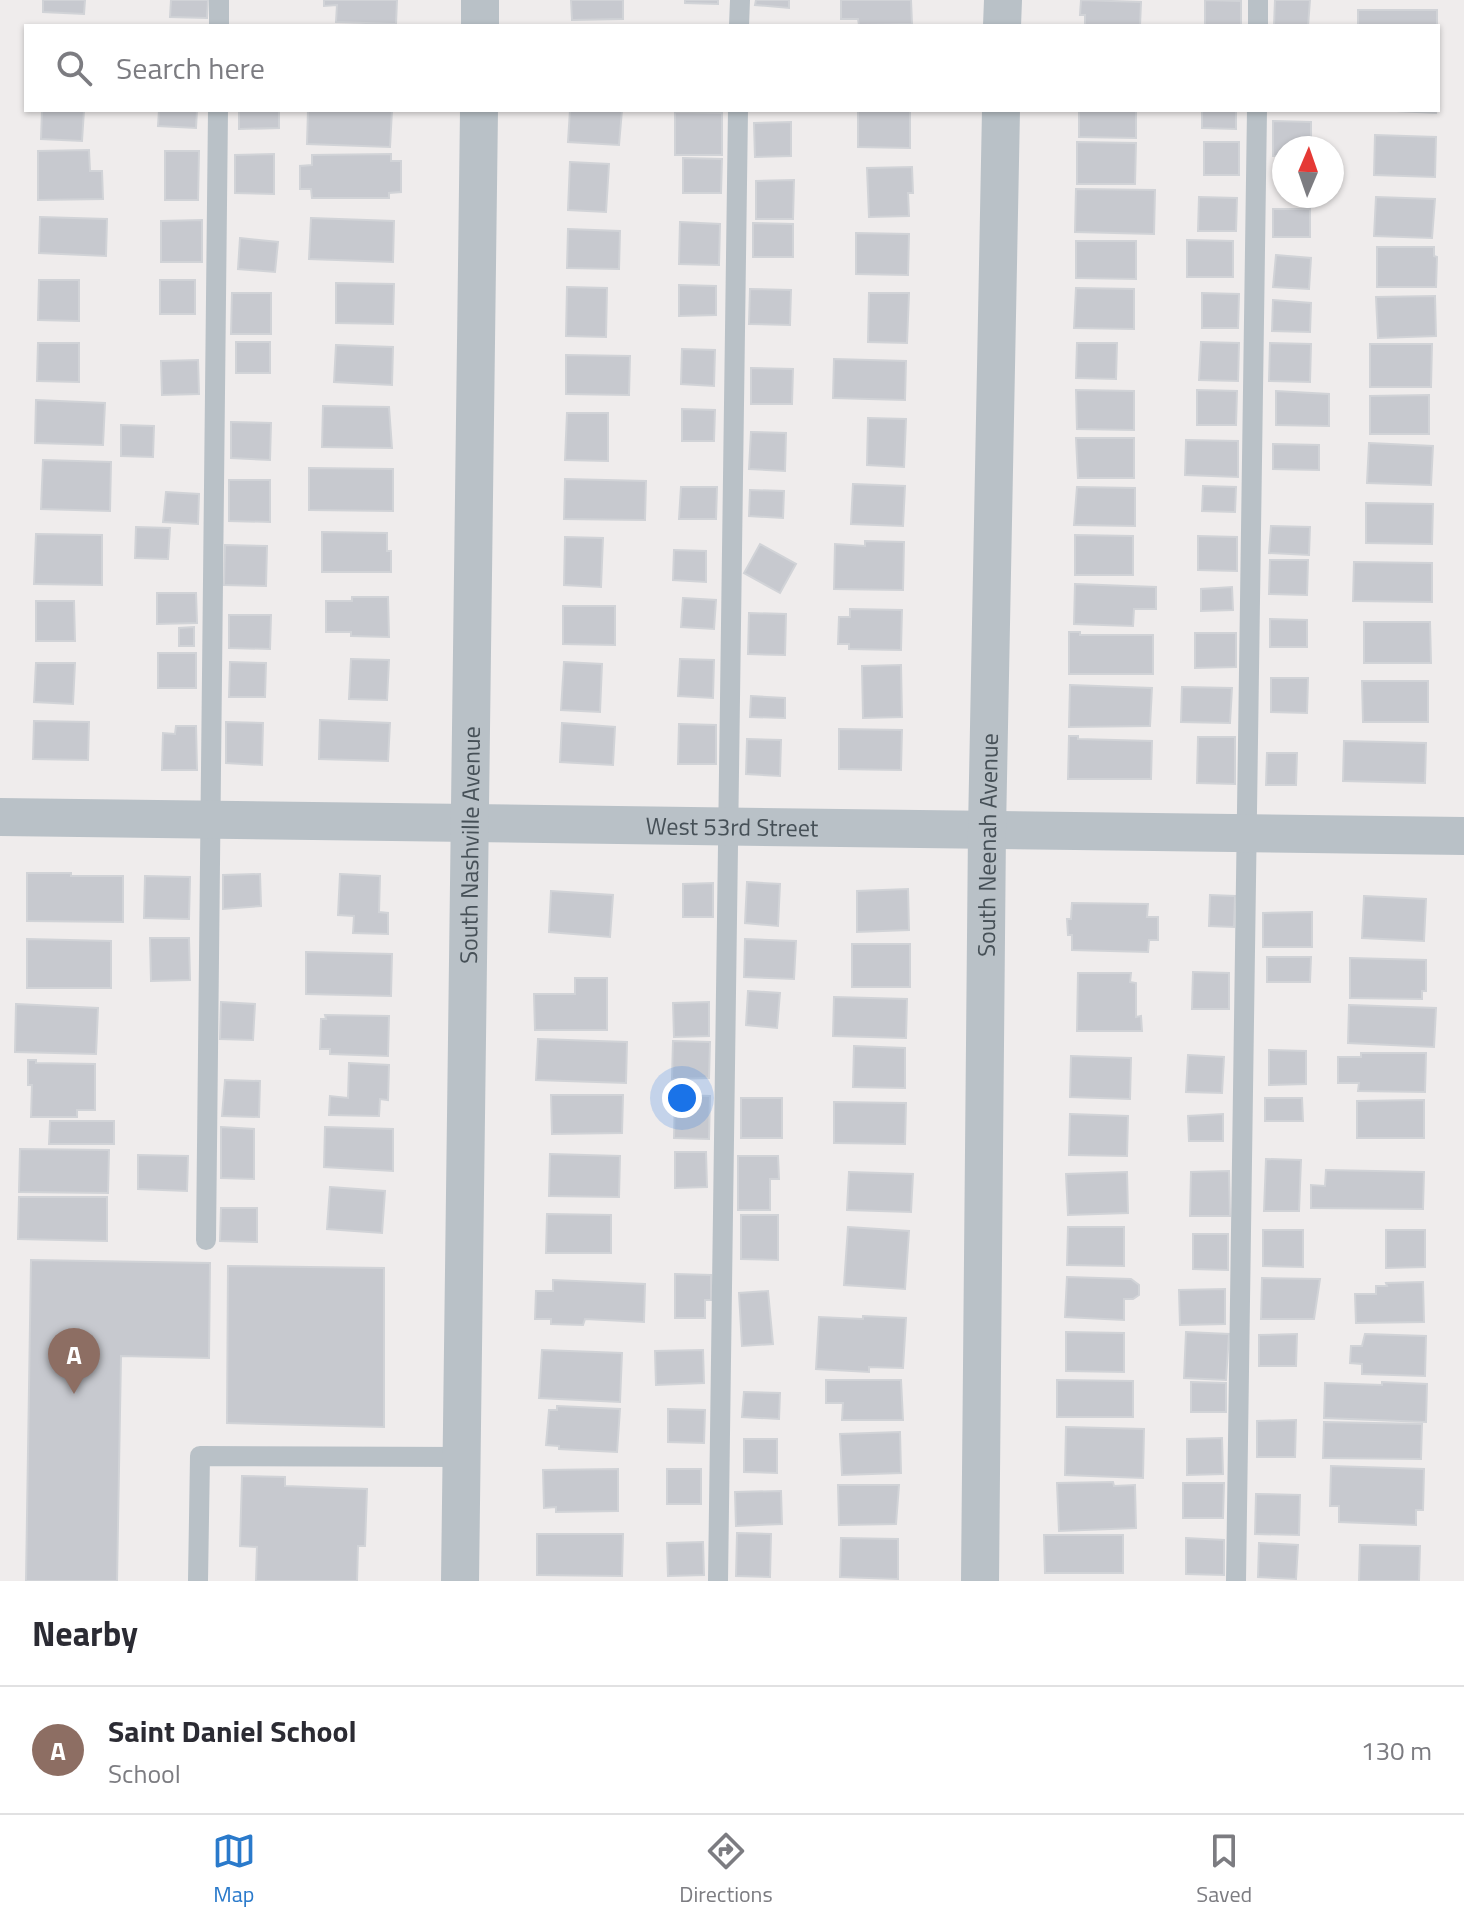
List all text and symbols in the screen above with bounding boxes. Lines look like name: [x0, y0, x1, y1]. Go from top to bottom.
search box: [24, 24, 1440, 112]
text: Search here: [116, 45, 265, 91]
icon: search: [52, 46, 96, 90]
north arrow: [1272, 136, 1344, 208]
street label: South Nashville Avenue: [450, 726, 489, 964]
street label: South Neenah Avenue: [968, 733, 1007, 957]
street label: West 53rd Street: [645, 807, 819, 846]
your location: [662, 1078, 702, 1118]
pin: A: [48, 1328, 100, 1394]
text: Nearby: [32, 1607, 138, 1659]
text: Saint Daniel School: [108, 1708, 357, 1754]
text: A: [50, 1731, 66, 1770]
text: 130 m: [1361, 1731, 1432, 1770]
text: School: [108, 1754, 181, 1793]
tab: Map: [212, 1829, 256, 1911]
tab: Directions: [679, 1829, 773, 1911]
tab: Saved: [1196, 1829, 1252, 1911]

